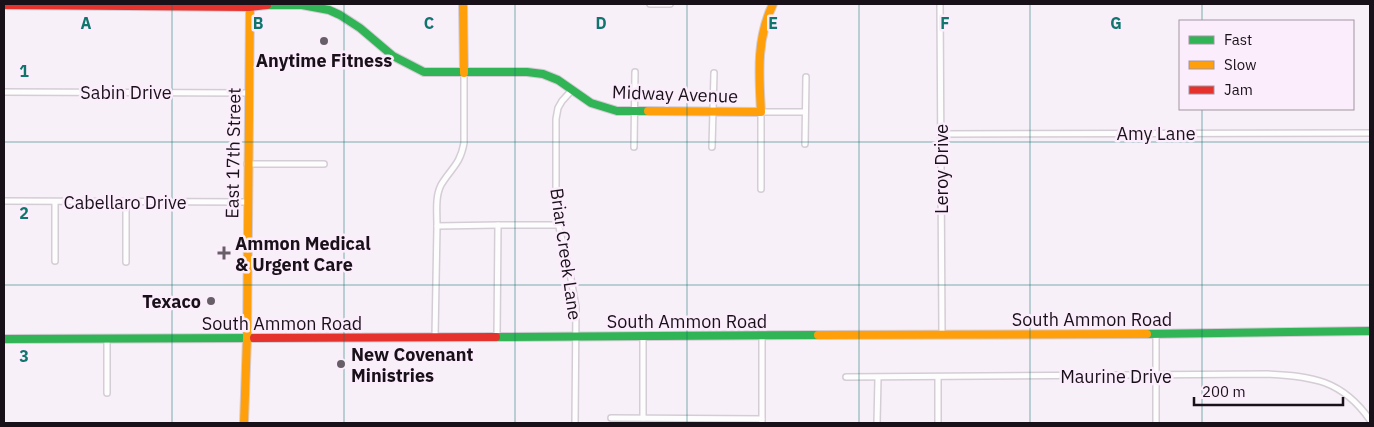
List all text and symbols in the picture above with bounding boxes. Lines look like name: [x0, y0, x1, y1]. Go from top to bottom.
text: A: [81, 13, 92, 33]
text: B: [253, 13, 264, 33]
text: C: [424, 13, 434, 33]
text: D: [595, 13, 607, 33]
text: E: [768, 13, 778, 33]
text: F: [940, 13, 950, 33]
text: G: [1110, 13, 1122, 33]
legend: [1179, 20, 1354, 110]
text: Fast: [1224, 30, 1252, 49]
marker: Anytime Fitness: [318, 35, 330, 47]
place label: Anytime Fitness: [256, 49, 392, 72]
text: Slow: [1224, 55, 1257, 74]
text: 1: [19, 61, 29, 81]
street label: Midway Avenue: [612, 80, 739, 108]
text: Jam: [1224, 80, 1253, 99]
street label: Sabin Drive: [80, 81, 172, 104]
street label: East 17th Street: [220, 87, 246, 219]
street label: Amy Lane: [1116, 122, 1196, 145]
street label: Leroy Drive: [930, 124, 953, 214]
street label: Briar Creek Lane: [545, 186, 587, 322]
street label: Cabellaro Drive: [63, 191, 187, 214]
text: 2: [19, 203, 29, 223]
place label: Ammon Medical & Urgent Care: [235, 232, 371, 276]
marker: Ammon Medical & Urgent Care: [217, 246, 231, 260]
place label: Texaco: [142, 290, 201, 313]
marker: Texaco: [205, 295, 217, 307]
street label: South Ammon Road: [1012, 308, 1172, 331]
street label: South Ammon Road: [607, 310, 767, 333]
street label: South Ammon Road: [202, 312, 362, 335]
place label: New Covenant Ministries: [351, 343, 474, 387]
text: 3: [19, 346, 29, 366]
marker: New Covenant Ministries: [335, 358, 347, 370]
street label: Maurine Drive: [1060, 365, 1172, 388]
scale bar: [1194, 374, 1343, 406]
text: 200 m: [1202, 382, 1246, 401]

